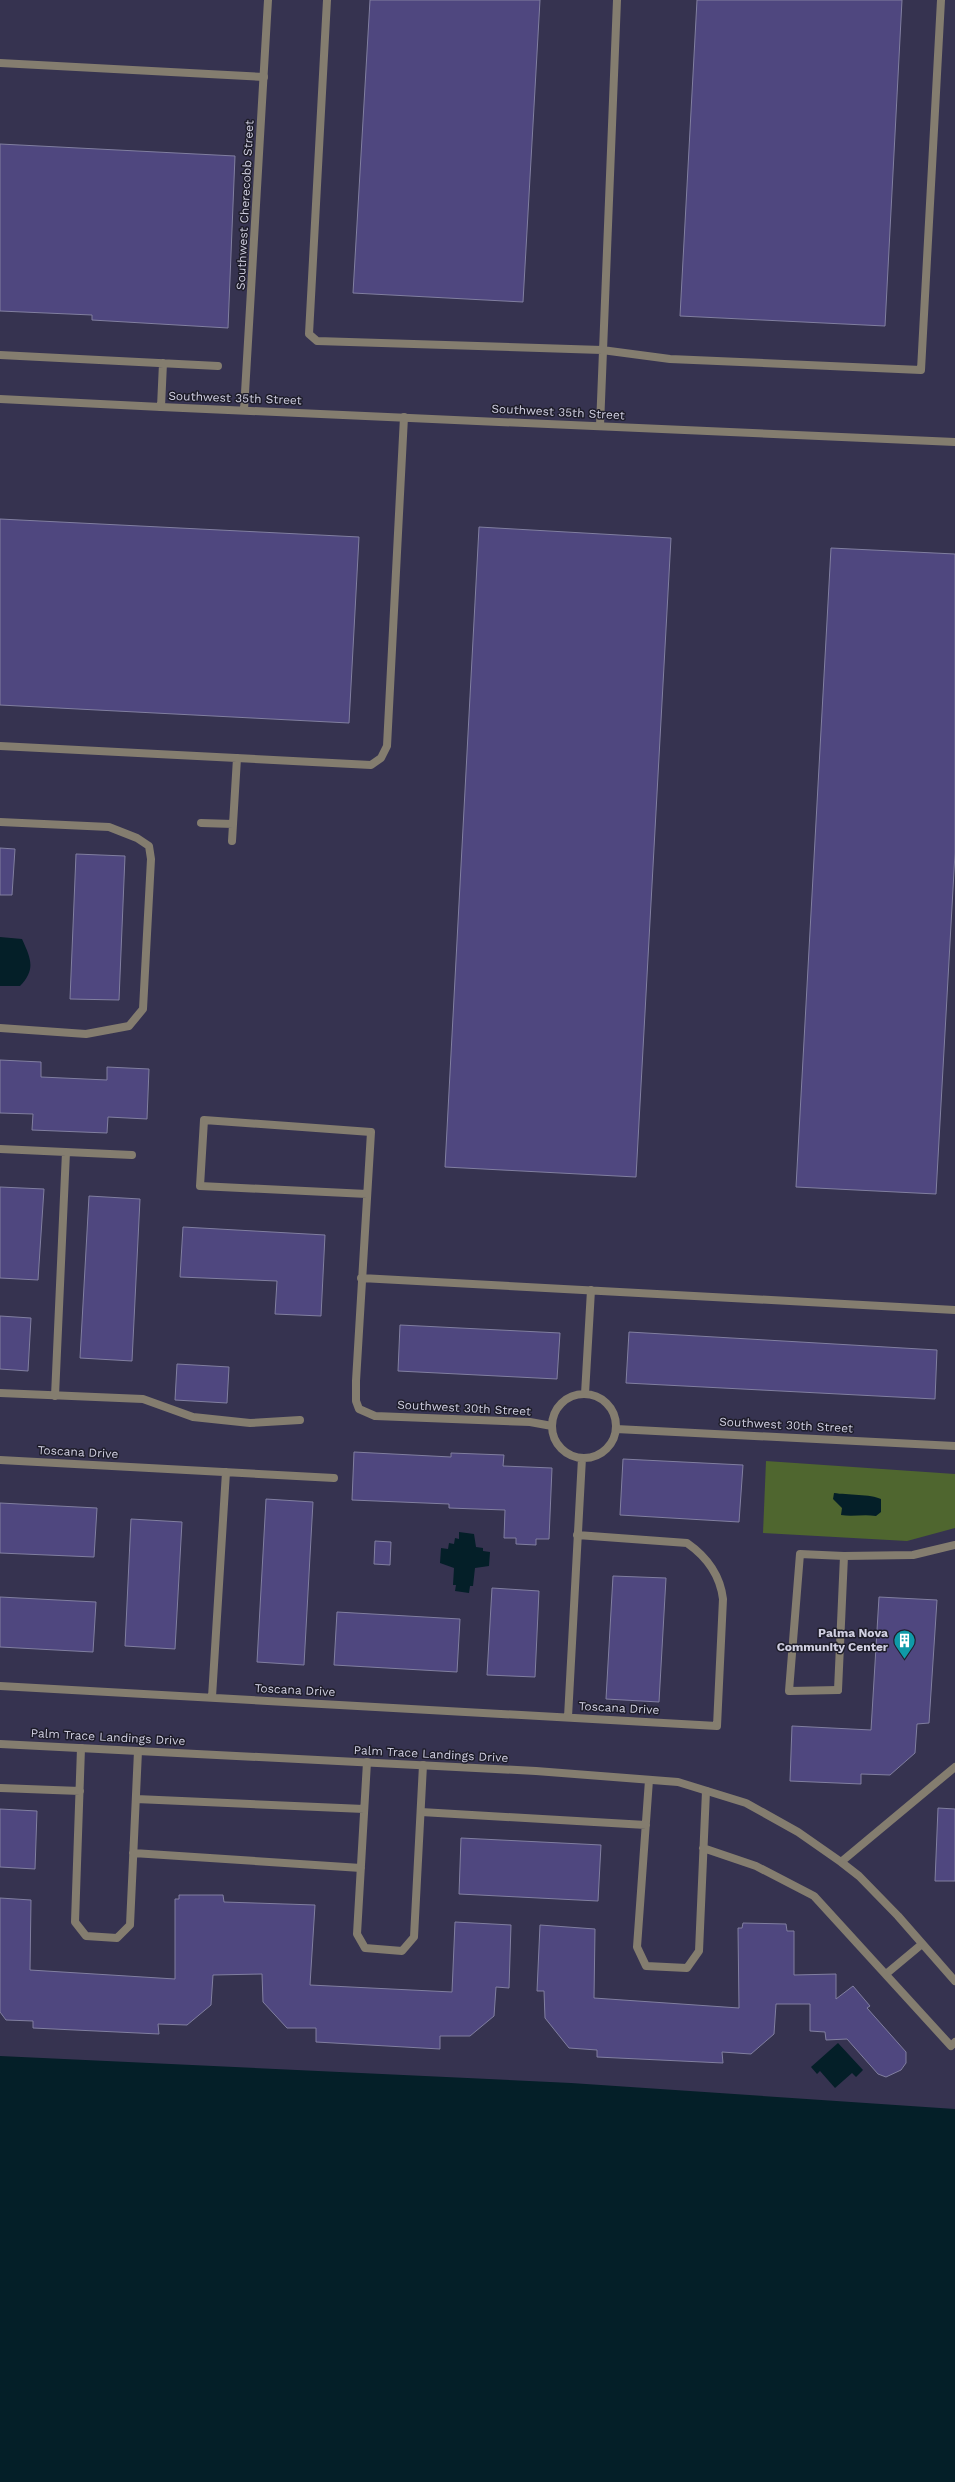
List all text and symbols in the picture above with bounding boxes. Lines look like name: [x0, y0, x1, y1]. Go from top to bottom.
street label: Southwest Cherecobb Street: [234, 120, 256, 290]
street label: Southwest 35th Street: [168, 389, 302, 407]
street label: Southwest 35th Street: [491, 402, 625, 422]
street label: Southwest 30th Street: [397, 1398, 531, 1418]
street label: Southwest 30th Street: [719, 1415, 853, 1435]
street label: Toscana Drive: [37, 1443, 119, 1461]
place label: Palma Nova Community Center: [777, 1626, 889, 1654]
building icon: Palma Nova Community Center: [891, 1627, 917, 1660]
street label: Toscana Drive: [254, 1681, 336, 1699]
street label: Toscana Drive: [578, 1699, 660, 1717]
street label: Palm Trace Landings Drive: [30, 1726, 186, 1748]
street label: Palm Trace Landings Drive: [353, 1743, 509, 1765]

